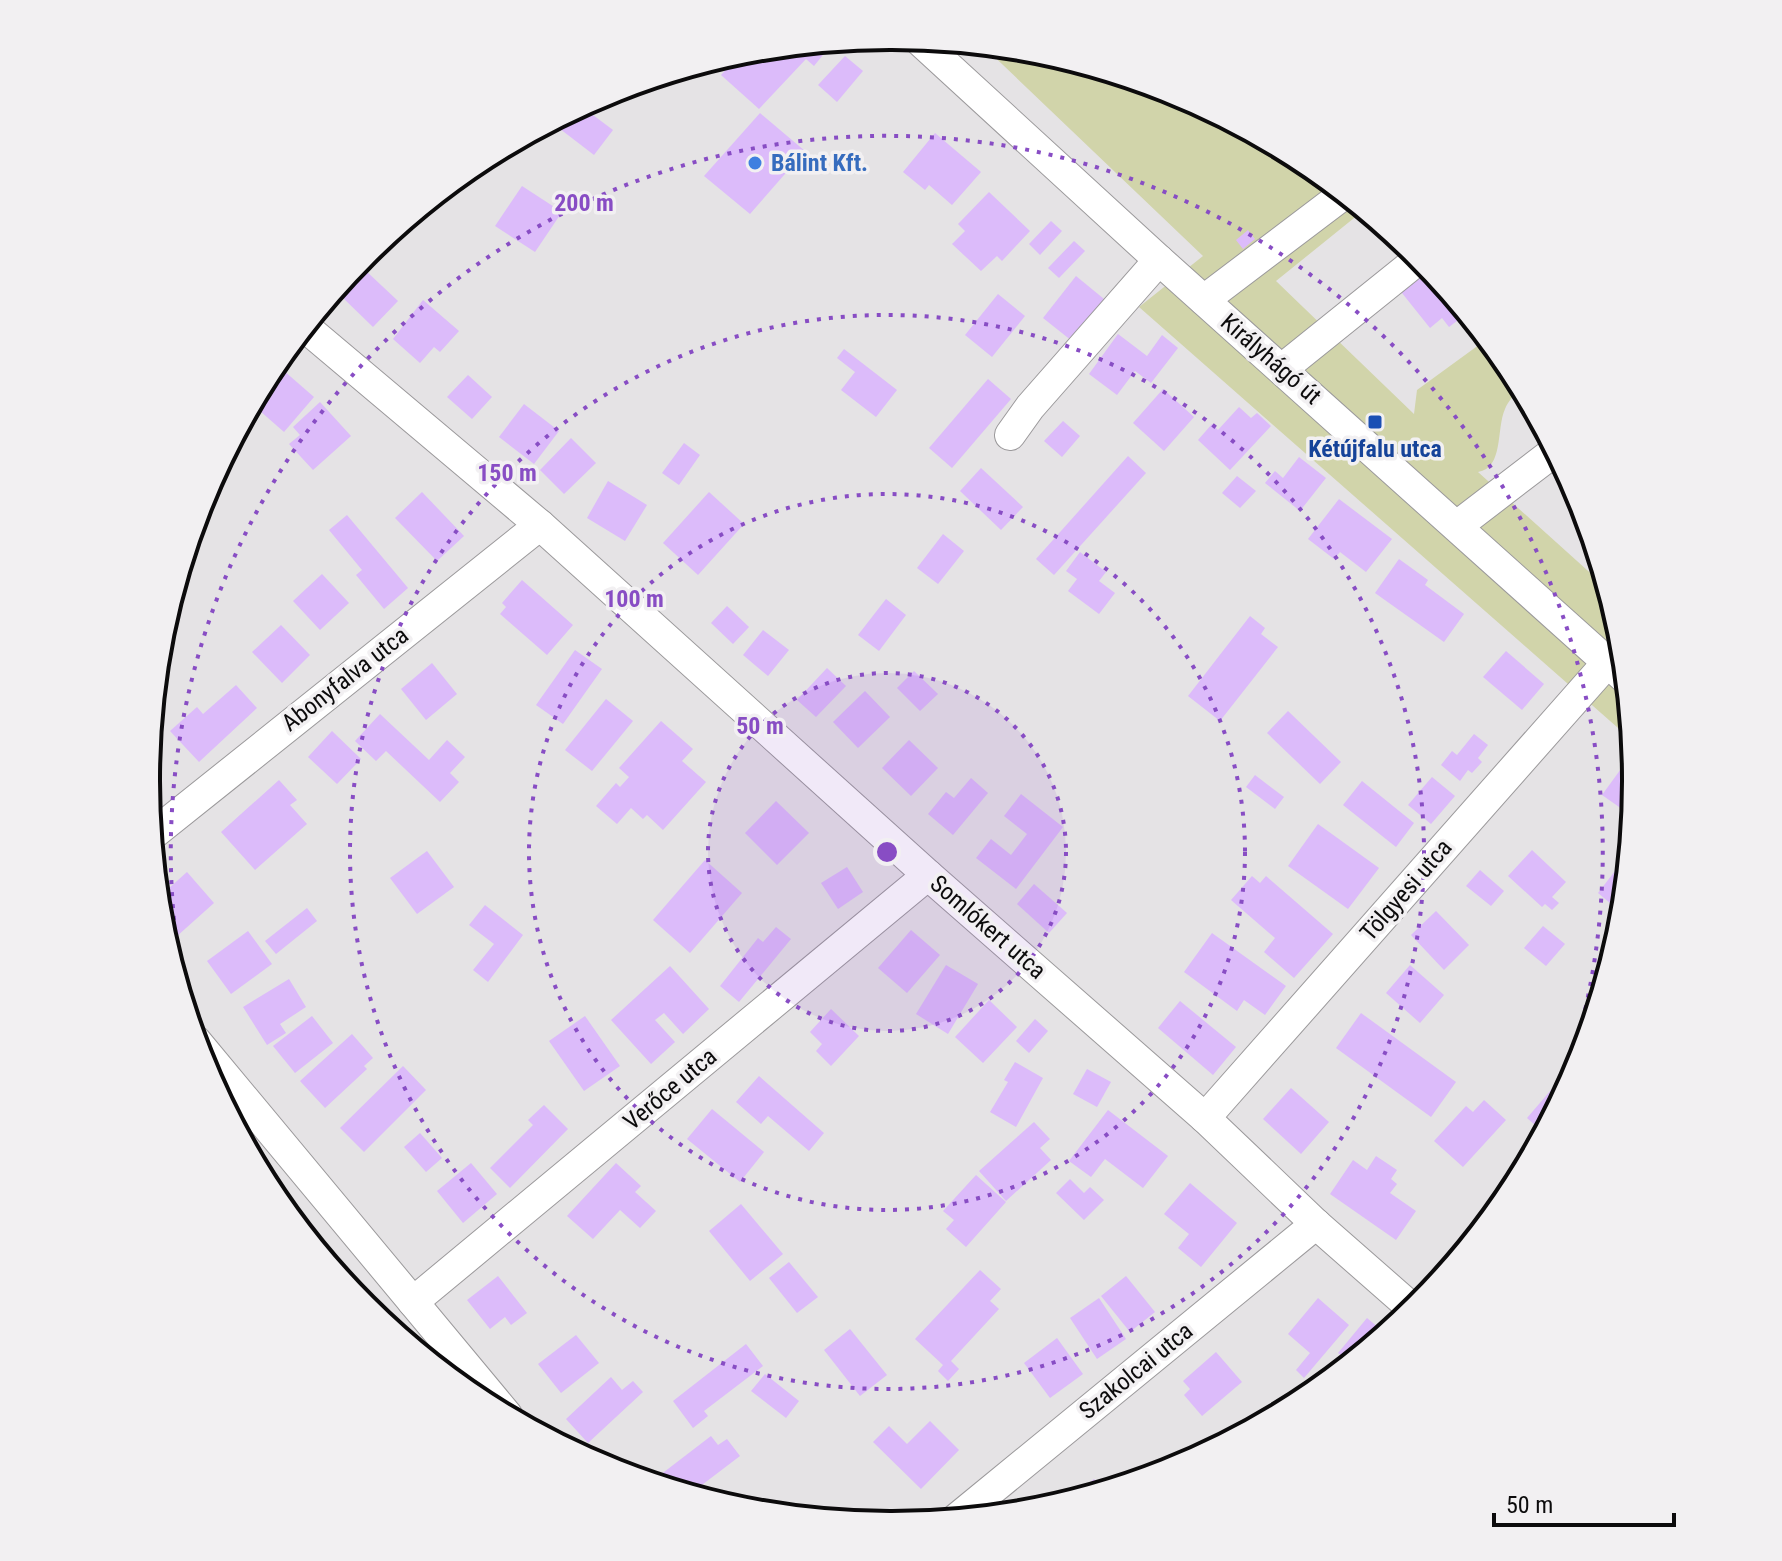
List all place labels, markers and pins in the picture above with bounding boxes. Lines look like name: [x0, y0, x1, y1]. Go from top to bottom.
place label: Bálint Kft.: [771, 149, 868, 177]
marker: Bálint Kft.: [746, 154, 764, 172]
marker: Kétújfalu utca: [1366, 413, 1384, 431]
place label: Kétújfalu utca: [1308, 435, 1442, 463]
centre of rings: [873, 838, 901, 866]

